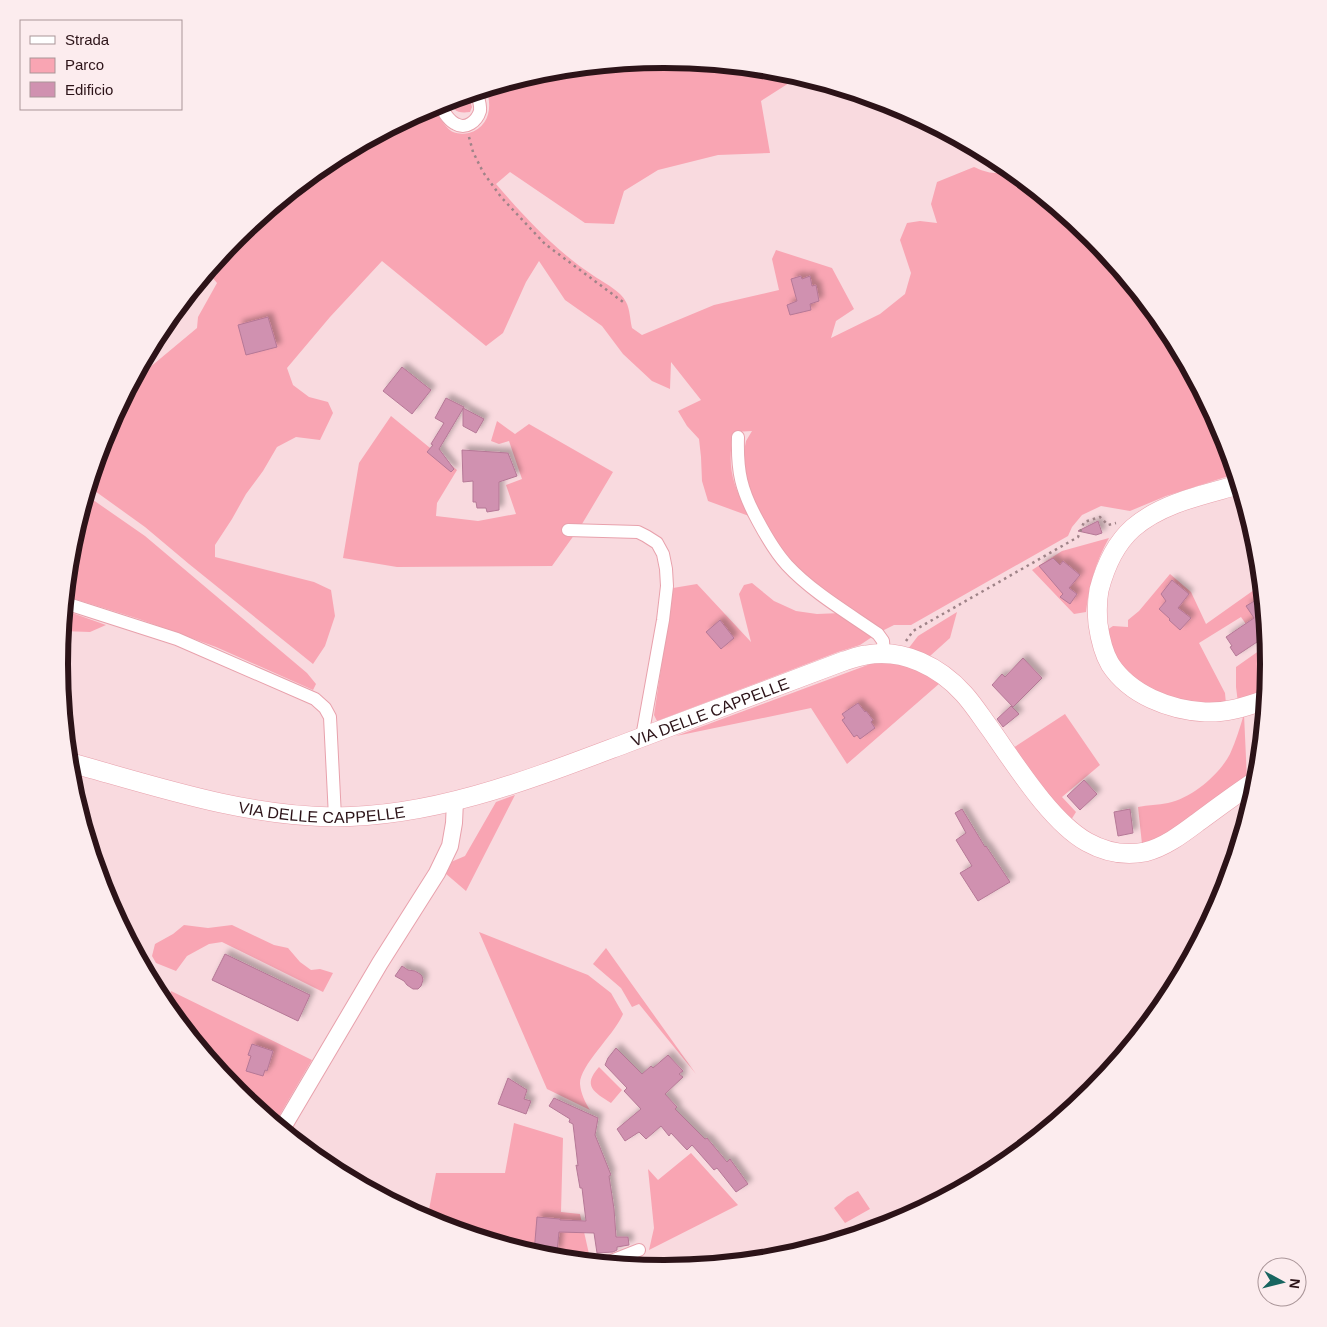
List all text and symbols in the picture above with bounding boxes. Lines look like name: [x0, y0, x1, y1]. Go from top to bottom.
legend: [20, 20, 182, 110]
text: Strada: [65, 31, 110, 48]
text: Parco: [65, 56, 104, 73]
text: Edificio: [65, 81, 113, 98]
street label: VIA DELLE CAPPELLE: [629, 674, 791, 749]
street label: VIA DELLE CAPPELLE: [237, 798, 406, 826]
north arrow: [1257, 1257, 1307, 1307]
text: N: [1286, 1278, 1303, 1290]

